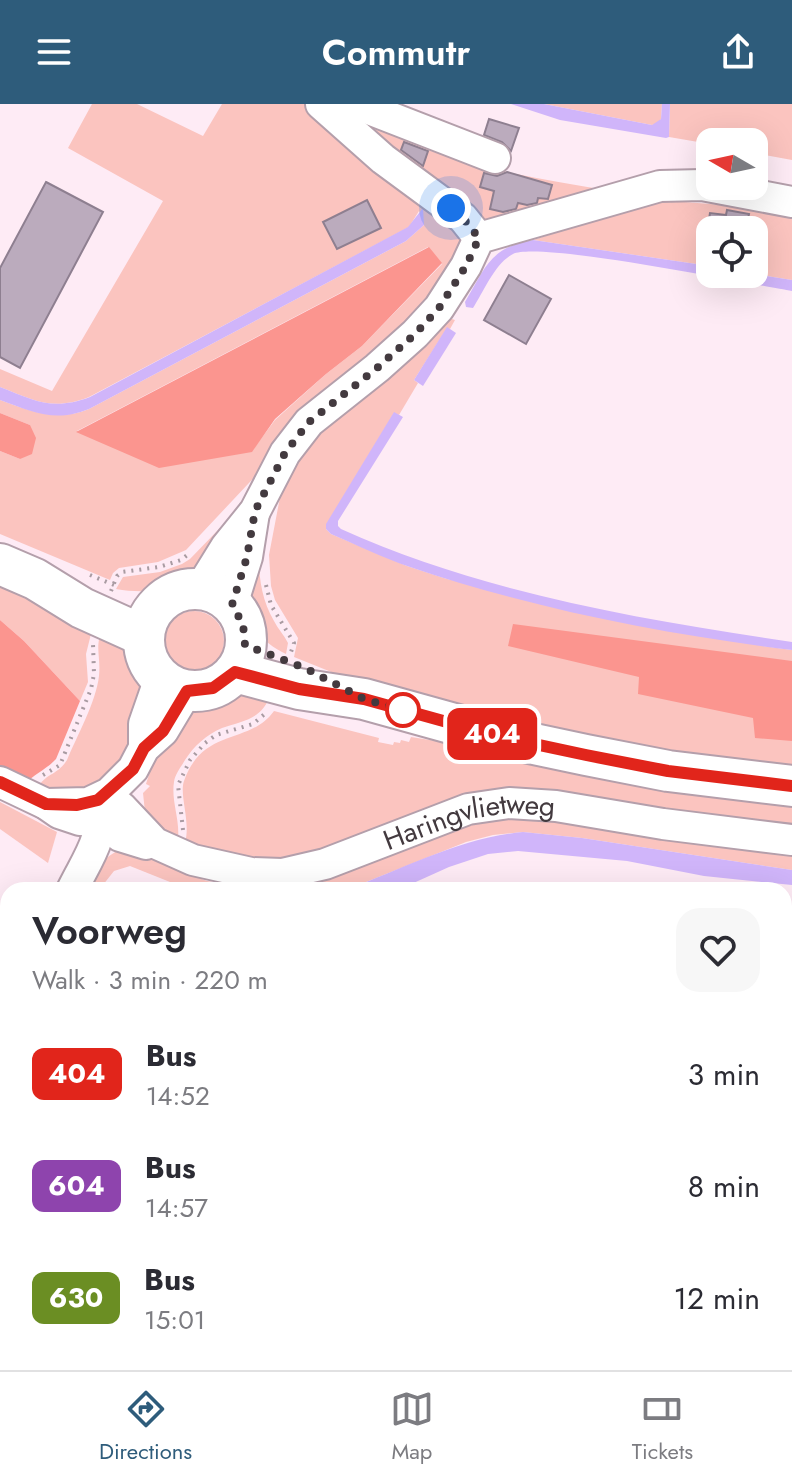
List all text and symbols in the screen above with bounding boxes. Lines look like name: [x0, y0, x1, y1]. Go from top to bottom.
text: Commutr: [322, 26, 470, 78]
icon: menu: [32, 30, 76, 74]
icon: share: [716, 30, 760, 74]
north arrow: [696, 128, 768, 200]
map controls: [696, 128, 768, 288]
your location: [431, 188, 471, 228]
button: locate: [696, 216, 768, 288]
unlabelled marker: [386, 693, 420, 727]
line badge: 404: [446, 708, 538, 760]
text: 404: [463, 713, 521, 754]
street label: Haringvlietweg: [377, 782, 556, 860]
text: Voorweg: [32, 903, 187, 958]
button: heart: [676, 908, 760, 992]
text: Walk · 3 min · 220 m: [32, 961, 268, 999]
text: Bus: [146, 1034, 196, 1077]
text: 404: [48, 1053, 106, 1094]
text: 3 min: [688, 1053, 760, 1096]
text: 14:52: [146, 1077, 210, 1115]
text: Bus: [145, 1146, 196, 1189]
text: 604: [48, 1165, 105, 1206]
text: 8 min: [688, 1165, 760, 1208]
text: 14:57: [145, 1189, 208, 1227]
text: Bus: [144, 1258, 195, 1301]
text: 630: [49, 1277, 103, 1318]
text: 12 min: [673, 1277, 760, 1320]
text: 15:01: [144, 1301, 205, 1339]
tab: Directions: [99, 1387, 192, 1467]
tab: Map: [390, 1387, 434, 1467]
tab: Tickets: [632, 1387, 693, 1467]

